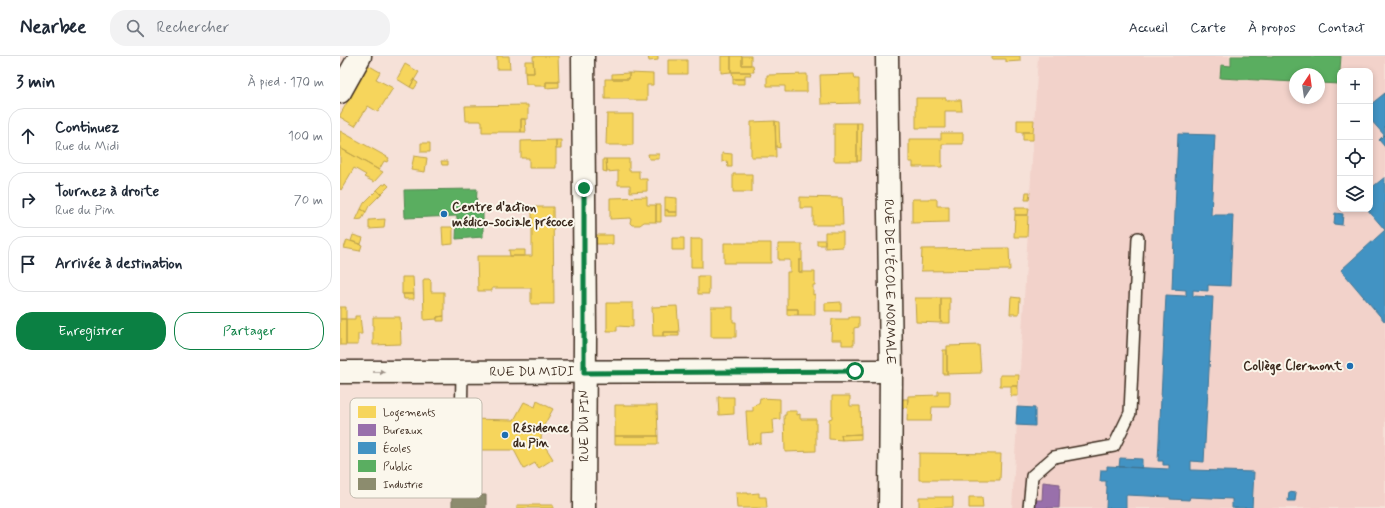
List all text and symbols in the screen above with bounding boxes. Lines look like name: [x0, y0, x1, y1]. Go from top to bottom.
search box: [110, 10, 390, 46]
text: Nearbee: [20, 15, 86, 40]
icon: search: [124, 17, 146, 39]
text: Rechercher: [156, 18, 229, 38]
text: Accueil: [1129, 19, 1168, 37]
text: Carte: [1190, 19, 1226, 37]
text: À propos: [1248, 19, 1296, 37]
text: Contact: [1318, 19, 1365, 37]
north arrow: [1289, 68, 1325, 104]
map controls: [1337, 68, 1373, 212]
button: +: [1337, 68, 1373, 104]
text: 3 min: [16, 71, 55, 93]
text: À pied · 170 m: [247, 74, 324, 91]
button: −: [1337, 104, 1373, 140]
text: Continuez: [55, 118, 119, 138]
icon: ahead: [17, 125, 39, 147]
text: 100 m: [288, 128, 323, 145]
text: Rue du Midi: [55, 138, 119, 155]
button: locate: [1337, 140, 1373, 176]
button: layers: [1337, 176, 1373, 212]
route end: [575, 179, 593, 197]
text: Tournez à droite: [55, 182, 159, 202]
icon: right: [17, 189, 39, 211]
text: 70 m: [294, 192, 323, 209]
place label: Centre d'action médico-sociale précoce: [452, 199, 574, 231]
street label: RUE DE L'ÉCOLE NORMALE: [880, 199, 899, 365]
text: Rue du Pin: [55, 202, 115, 219]
marker: Centre d'action médico-sociale précoce: [439, 209, 449, 219]
icon: arrive: [17, 253, 39, 275]
text: Arrivée à destination: [55, 254, 182, 274]
button: Enregistrer: [16, 312, 166, 350]
button: Partager: [174, 312, 324, 350]
place label: Collège Clermont: [1243, 358, 1342, 376]
marker: Collège Clermont: [1345, 361, 1355, 371]
route start: [846, 362, 864, 380]
street label: RUE DU MIDI: [489, 363, 575, 380]
one-way arrow: [373, 369, 386, 375]
street label: RUE DU PIN: [576, 389, 593, 462]
legend: [350, 398, 482, 498]
text: Logements: [383, 406, 435, 422]
place label: Résidence du Pin: [513, 420, 569, 452]
text: Bureaux: [383, 424, 423, 438]
marker: Résidence du Pin: [500, 430, 510, 440]
text: Écoles: [383, 441, 411, 456]
text: Public: [383, 460, 413, 474]
text: Industrie: [383, 478, 423, 492]

